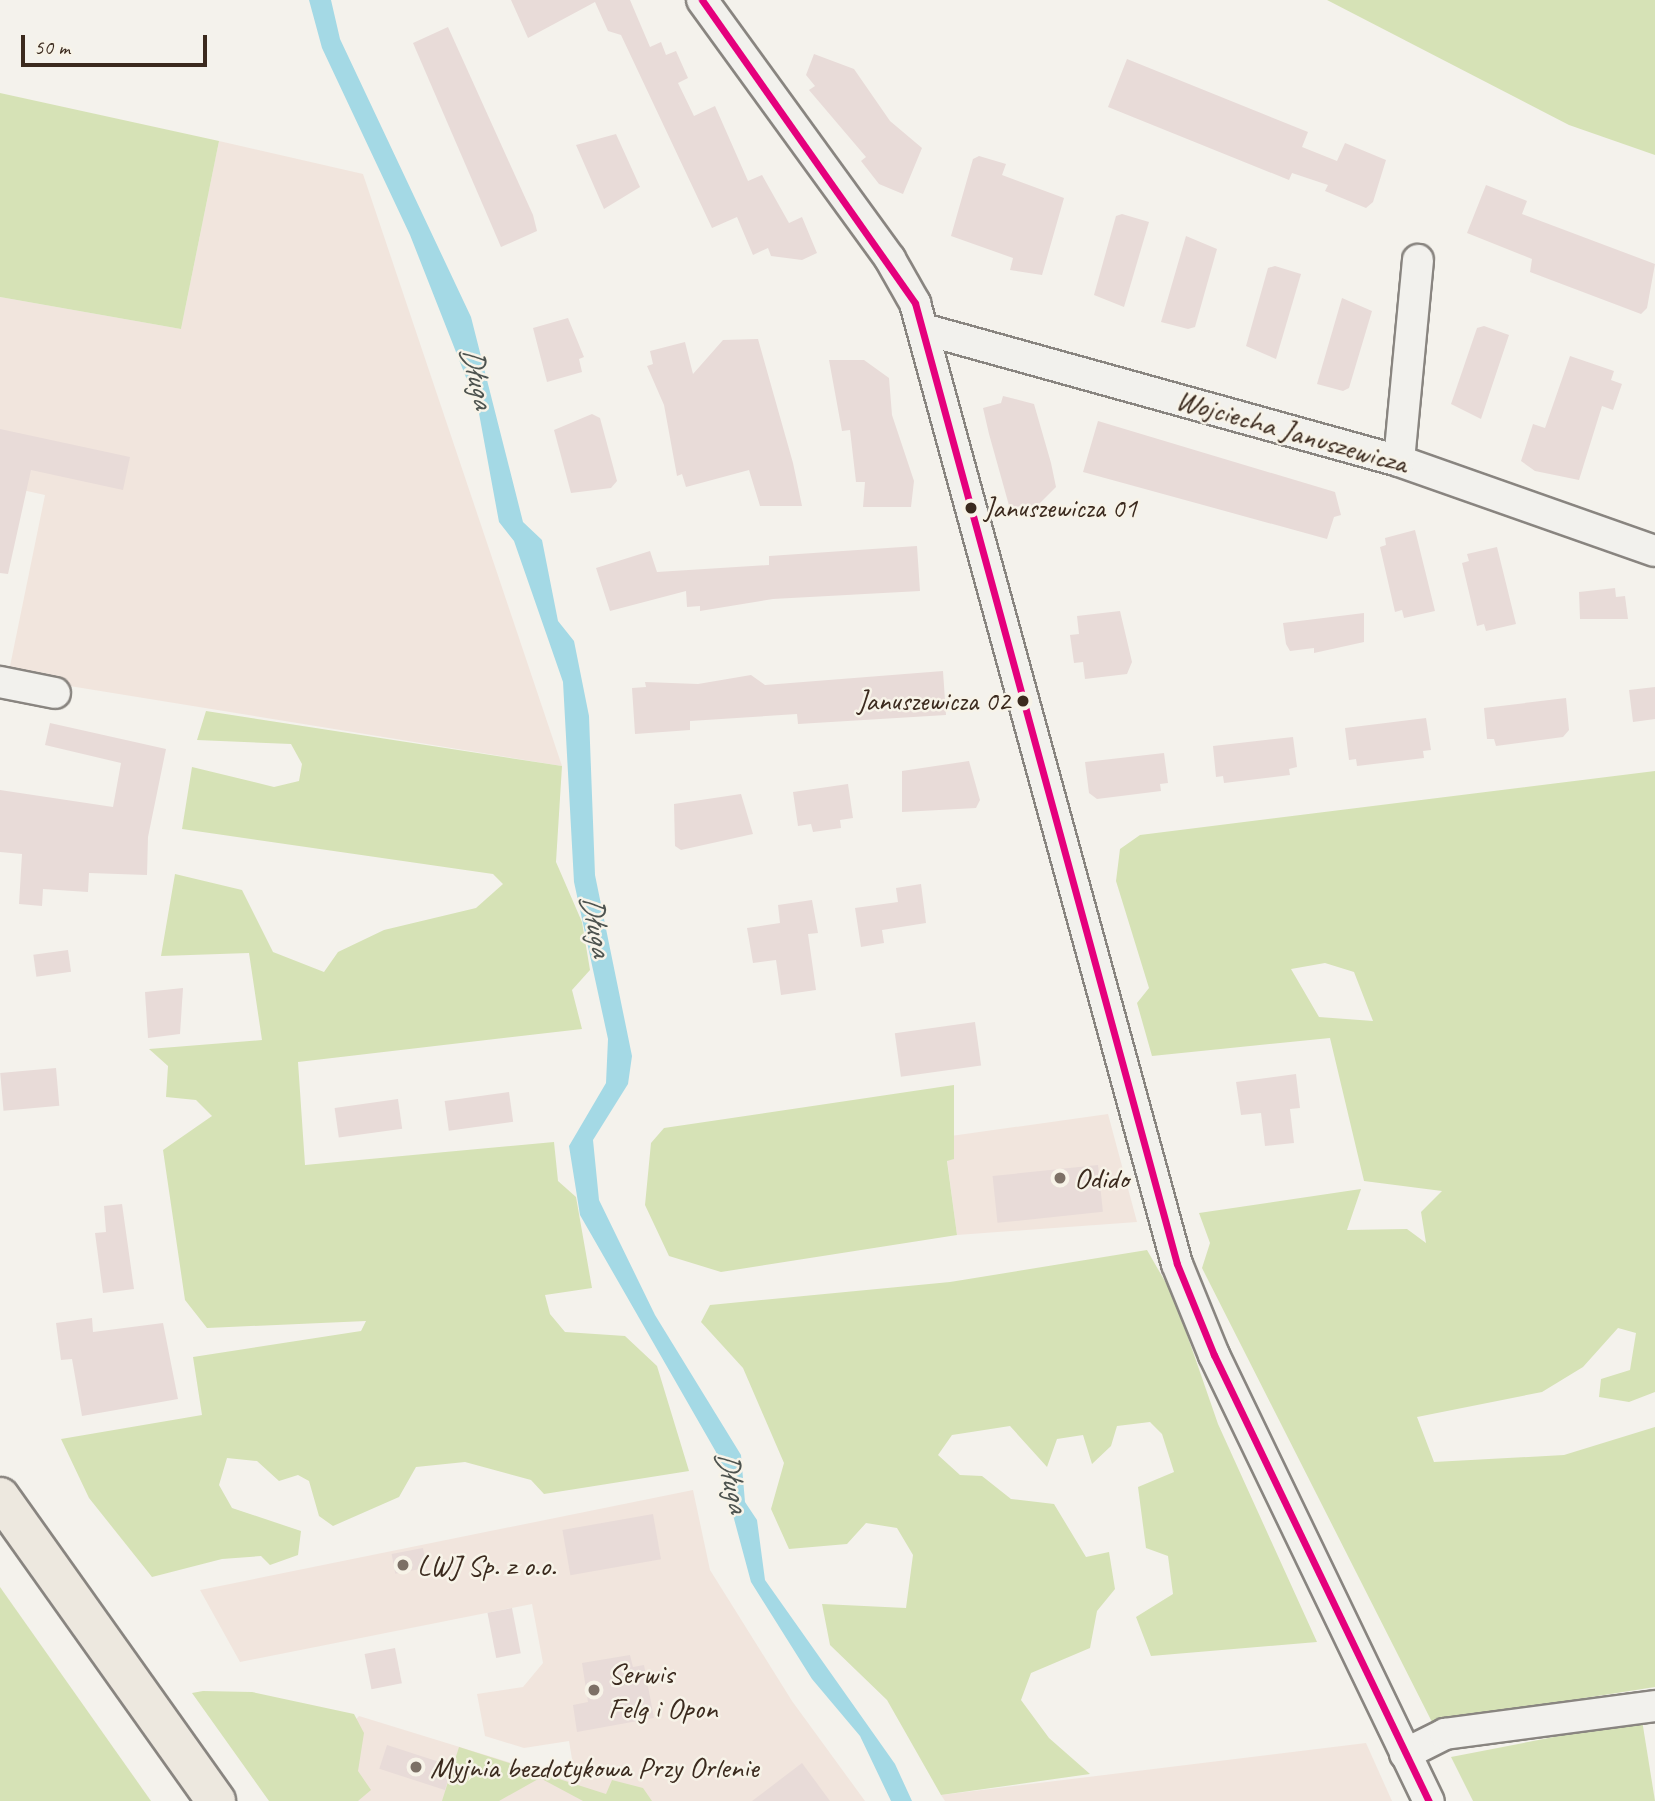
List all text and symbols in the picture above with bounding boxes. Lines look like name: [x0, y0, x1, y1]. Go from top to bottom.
scale bar: [24, 21, 210, 65]
text: 50 m: [34, 34, 70, 60]
water label: Długa: [451, 343, 503, 411]
street label: Wojciecha Januszewicza: [1172, 381, 1412, 481]
place label: Januszewicza 01: [984, 491, 1137, 525]
marker: Januszewicza 01: [964, 501, 978, 515]
place label: Januszewicza 02: [857, 684, 1010, 718]
marker: Januszewicza 02: [1016, 694, 1030, 708]
water label: Długa: [571, 891, 621, 959]
place label: Odido: [1074, 1160, 1129, 1196]
marker: Odido: [1052, 1170, 1068, 1186]
water label: Długa: [706, 1447, 758, 1515]
place label: LWJ Sp. z o.o.: [417, 1547, 556, 1583]
marker: LWJ Sp. z o.o.: [395, 1557, 411, 1573]
place label: Serwis Felg i Opon: [608, 1655, 718, 1726]
marker: Serwis Felg i Opon: [586, 1682, 602, 1698]
place label: Myjnia bezdotykowa Przy Orlenie: [430, 1749, 759, 1785]
marker: Myjnia bezdotykowa Przy Orlenie: [408, 1759, 424, 1775]

